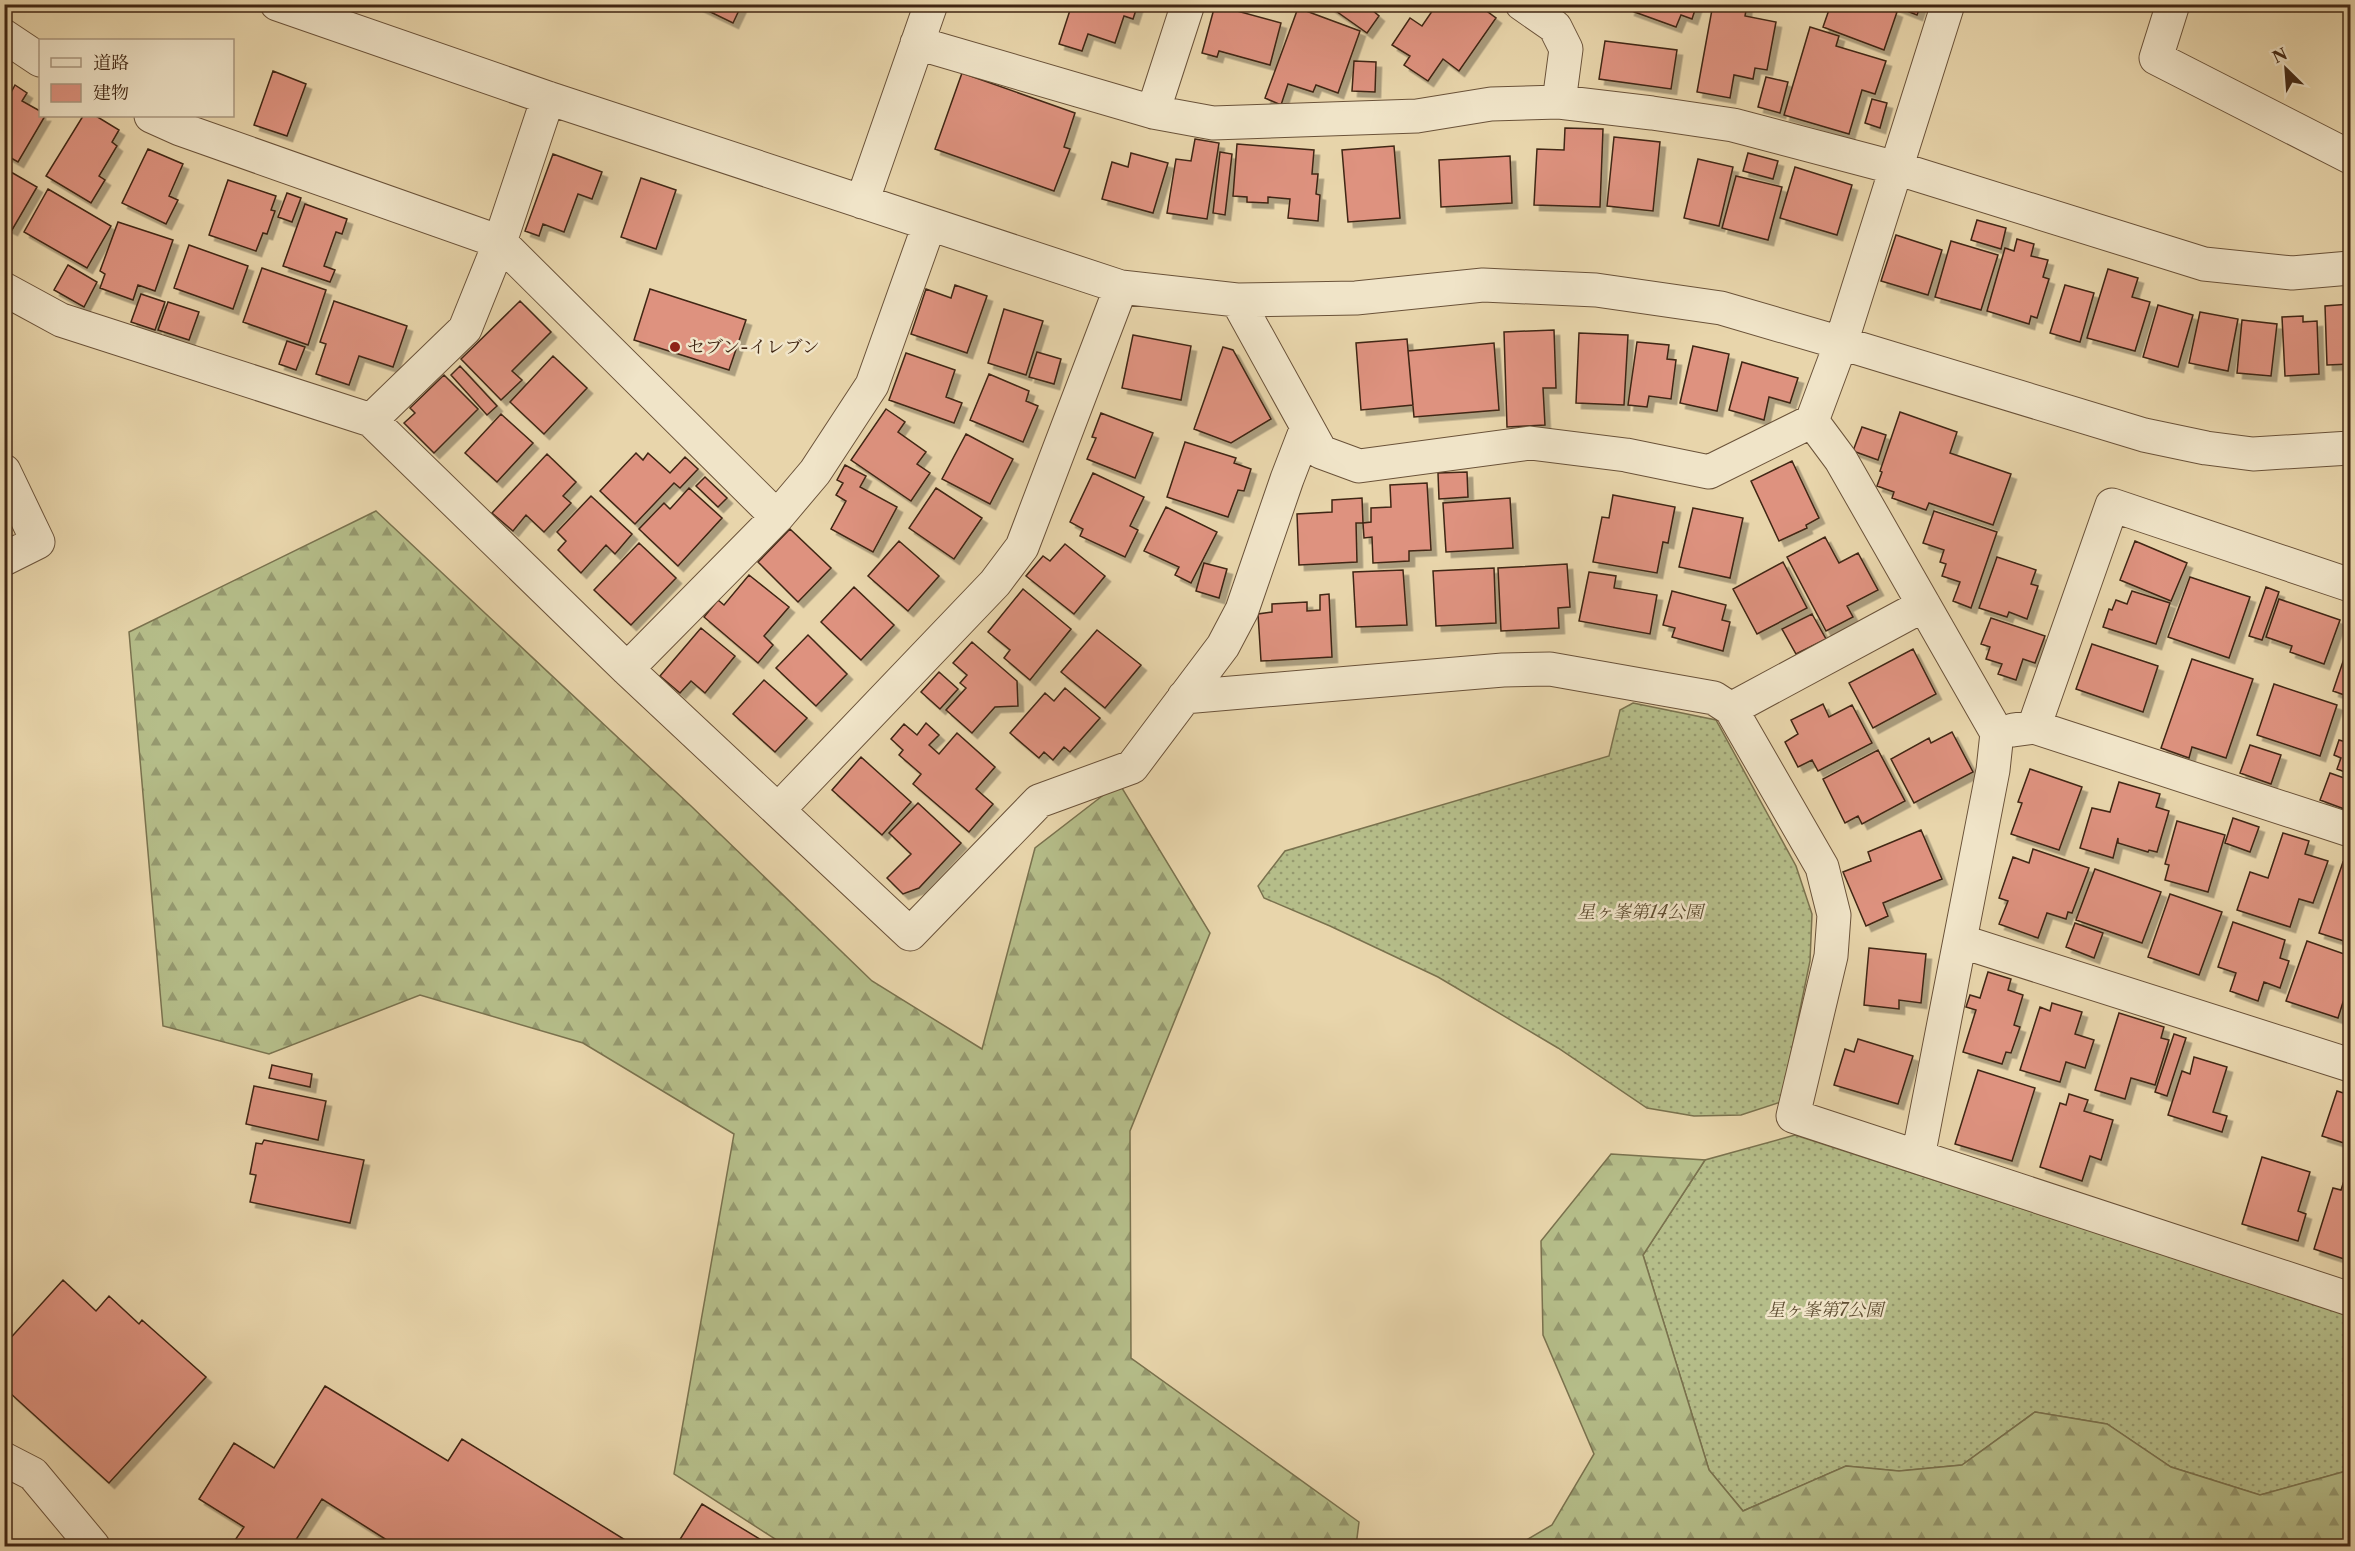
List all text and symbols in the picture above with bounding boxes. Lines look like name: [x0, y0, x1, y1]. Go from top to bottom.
legend: [39, 39, 234, 117]
north arrow: [2256, 39, 2316, 99]
text: N: [2269, 43, 2290, 67]
text: 道路: [93, 52, 129, 74]
text: 建物: [93, 82, 129, 104]
place label: セブン-イレブン: [687, 336, 820, 358]
marker: セブン-イレブン: [668, 340, 682, 354]
park label: 星ヶ峯第14公園: [1577, 901, 1706, 923]
park label: 星ヶ峯第7公園: [1767, 1299, 1886, 1321]

